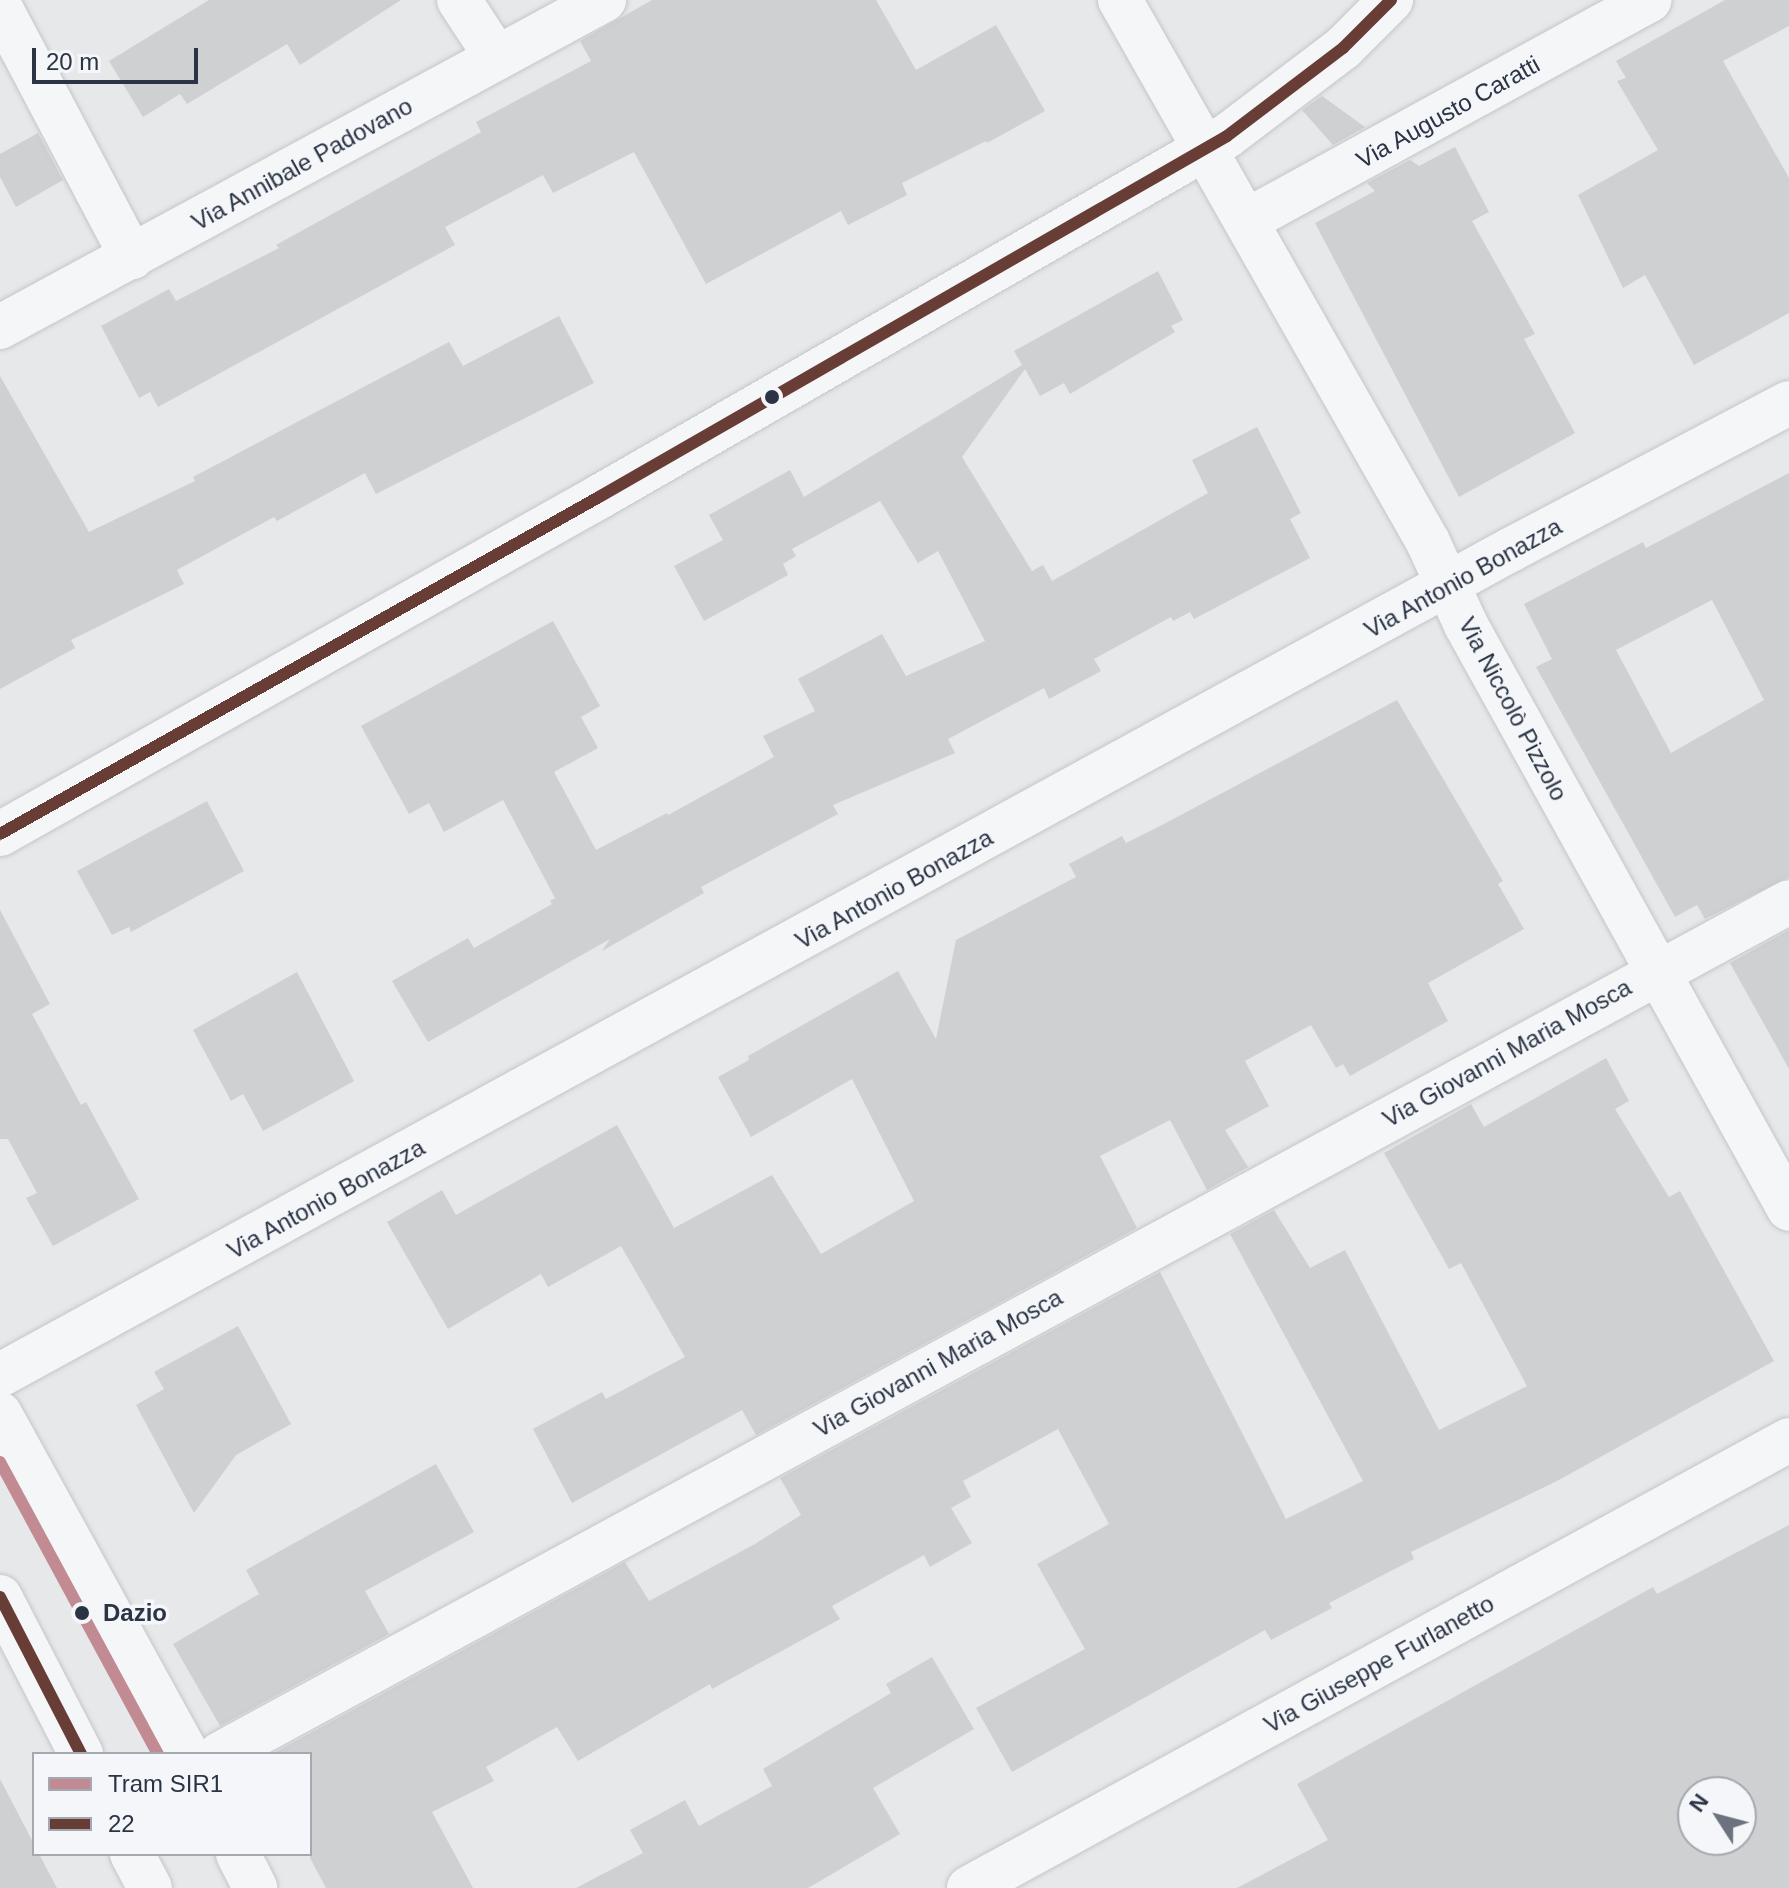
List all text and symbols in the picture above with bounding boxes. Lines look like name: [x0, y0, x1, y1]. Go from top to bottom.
scale bar: [36, 32, 202, 82]
text: 20 m: [46, 48, 99, 75]
street label: Via Augusto Caratti: [1351, 49, 1545, 175]
street label: Via Annibale Padovano: [186, 91, 418, 237]
unlabelled marker: [764, 389, 780, 405]
street label: Via Antonio Bonazza: [1359, 511, 1567, 645]
street label: Via Niccolò Pizzolo: [1452, 612, 1574, 806]
street label: Via Antonio Bonazza: [790, 822, 998, 956]
street label: Via Giovanni Maria Mosca: [1378, 973, 1636, 1133]
street label: Via Antonio Bonazza: [222, 1132, 430, 1266]
street label: Via Giovanni Maria Mosca: [809, 1283, 1067, 1443]
street label: Via Giuseppe Furlanetto: [1259, 1589, 1499, 1739]
marker: Dazio: [68, 1599, 96, 1627]
place label: Dazio: [103, 1599, 167, 1627]
legend: [32, 1752, 312, 1856]
text: Tram SIR1: [108, 1770, 223, 1797]
north arrow: [1677, 1776, 1757, 1856]
text: N: [1684, 1789, 1714, 1817]
text: 22: [108, 1810, 135, 1837]

